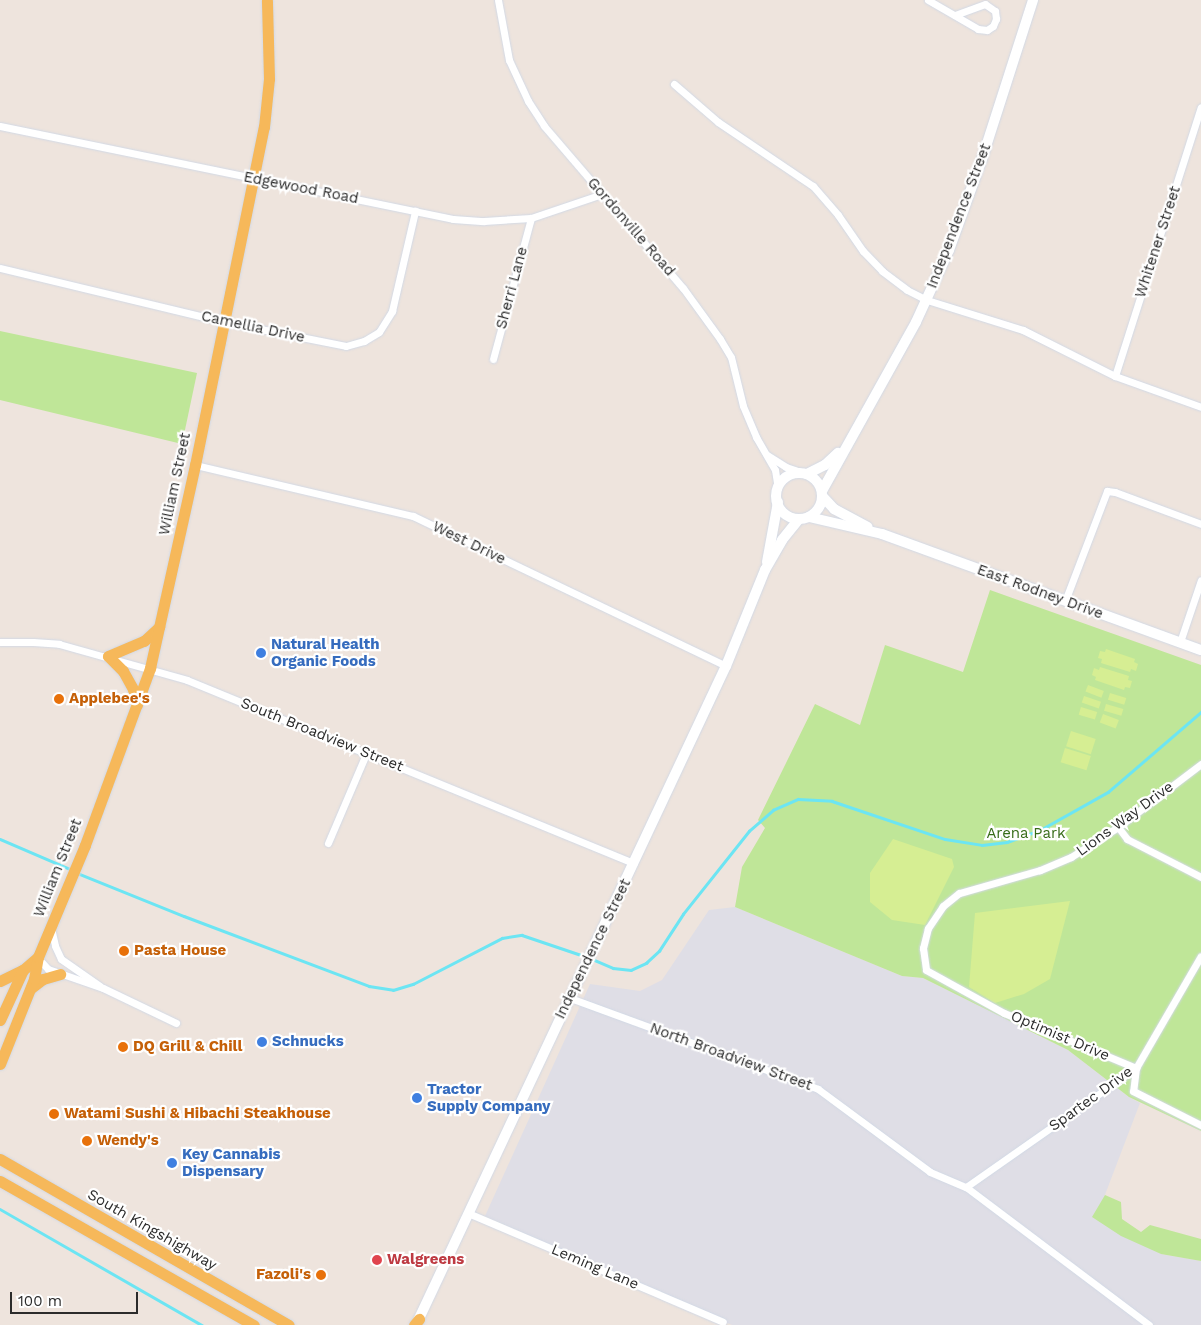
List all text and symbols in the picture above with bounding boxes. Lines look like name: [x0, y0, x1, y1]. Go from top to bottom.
street label: Independence Street: [923, 141, 995, 291]
street label: Edgewood Road: [242, 168, 360, 208]
street label: Gordonville Road: [583, 174, 679, 280]
street label: Whitener Street: [1131, 184, 1185, 300]
street label: Sherri Lane: [492, 245, 532, 331]
street label: Camellia Drive: [199, 307, 307, 347]
street label: William Street: [155, 431, 195, 537]
street label: West Drive: [429, 518, 509, 568]
street label: East Rodney Drive: [974, 561, 1106, 623]
place label: Natural Health Organic Foods: [271, 635, 380, 670]
marker: Natural Health Organic Foods: [255, 647, 267, 659]
place label: Applebee's: [69, 690, 150, 708]
marker: Applebee's: [53, 693, 65, 705]
street label: South Broadview Street: [238, 694, 406, 776]
street label: Lions Way Drive: [1073, 778, 1177, 860]
street label: William Street: [30, 816, 86, 920]
park label: Arena Park: [986, 825, 1066, 843]
street label: Independence Street: [551, 876, 635, 1022]
place label: Pasta House: [134, 942, 226, 960]
marker: Pasta House: [118, 945, 130, 957]
street label: Optimist Drive: [1008, 1007, 1112, 1065]
street label: North Broadview Street: [647, 1019, 815, 1095]
place label: Schnucks: [272, 1033, 344, 1051]
marker: Schnucks: [256, 1036, 268, 1048]
place label: DQ Grill & Chill: [133, 1038, 243, 1056]
marker: DQ Grill & Chill: [117, 1041, 129, 1053]
street label: Spartec Drive: [1046, 1063, 1136, 1135]
place label: Tractor Supply Company: [427, 1080, 551, 1115]
marker: Tractor Supply Company: [411, 1092, 423, 1104]
place label: Watami Sushi & Hibachi Steakhouse: [64, 1105, 331, 1123]
marker: Watami Sushi & Hibachi Steakhouse: [48, 1108, 60, 1120]
place label: Wendy's: [97, 1132, 159, 1150]
marker: Wendy's: [81, 1135, 93, 1147]
place label: Key Cannabis Dispensary: [182, 1145, 281, 1180]
marker: Key Cannabis Dispensary: [166, 1157, 178, 1169]
street label: South Kingshighway: [84, 1186, 220, 1274]
street label: Leming Lane: [548, 1240, 642, 1294]
place label: Walgreens: [387, 1251, 464, 1269]
marker: Walgreens: [371, 1254, 383, 1266]
place label: Fazoli's: [256, 1266, 311, 1284]
marker: Fazoli's: [315, 1269, 327, 1281]
scale bar: [12, 1282, 140, 1314]
text: 100 m: [18, 1292, 62, 1310]

